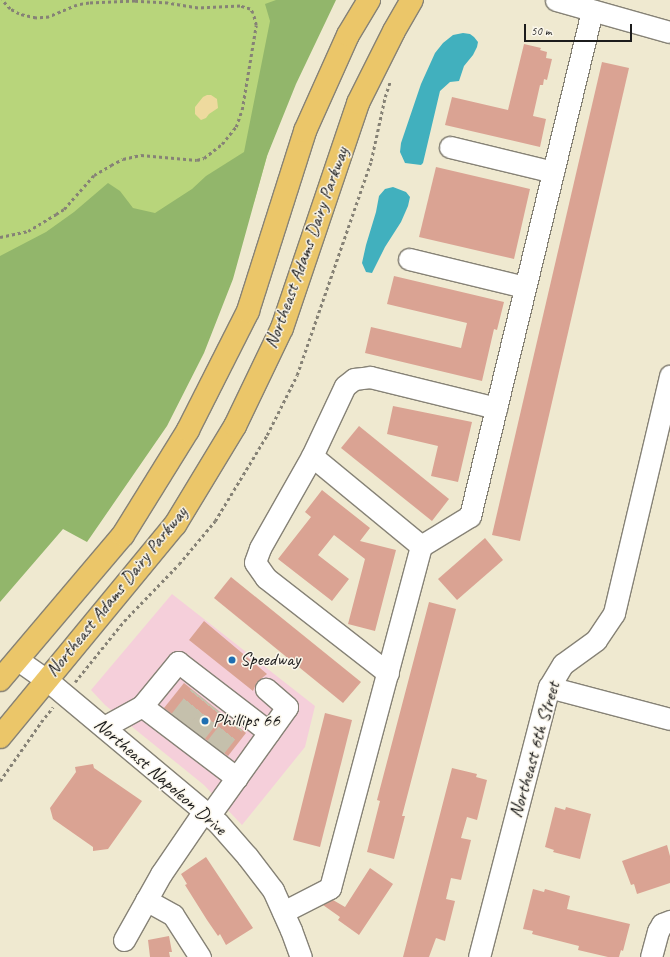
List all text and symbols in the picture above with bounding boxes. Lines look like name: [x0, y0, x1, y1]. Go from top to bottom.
scale bar: [526, 16, 634, 42]
text: 50 m: [531, 23, 551, 39]
street label: Northeast Adams Dairy Parkway: [260, 144, 354, 352]
street label: Northeast Adams Dairy Parkway: [41, 502, 193, 682]
place label: Speedway: [240, 649, 300, 671]
marker: Speedway: [227, 655, 237, 665]
street label: Northeast 6th Street: [505, 679, 565, 821]
place label: Phillips 66: [213, 710, 280, 732]
street label: Northeast Napoleon Drive: [89, 713, 231, 841]
marker: Phillips 66: [200, 716, 210, 726]

